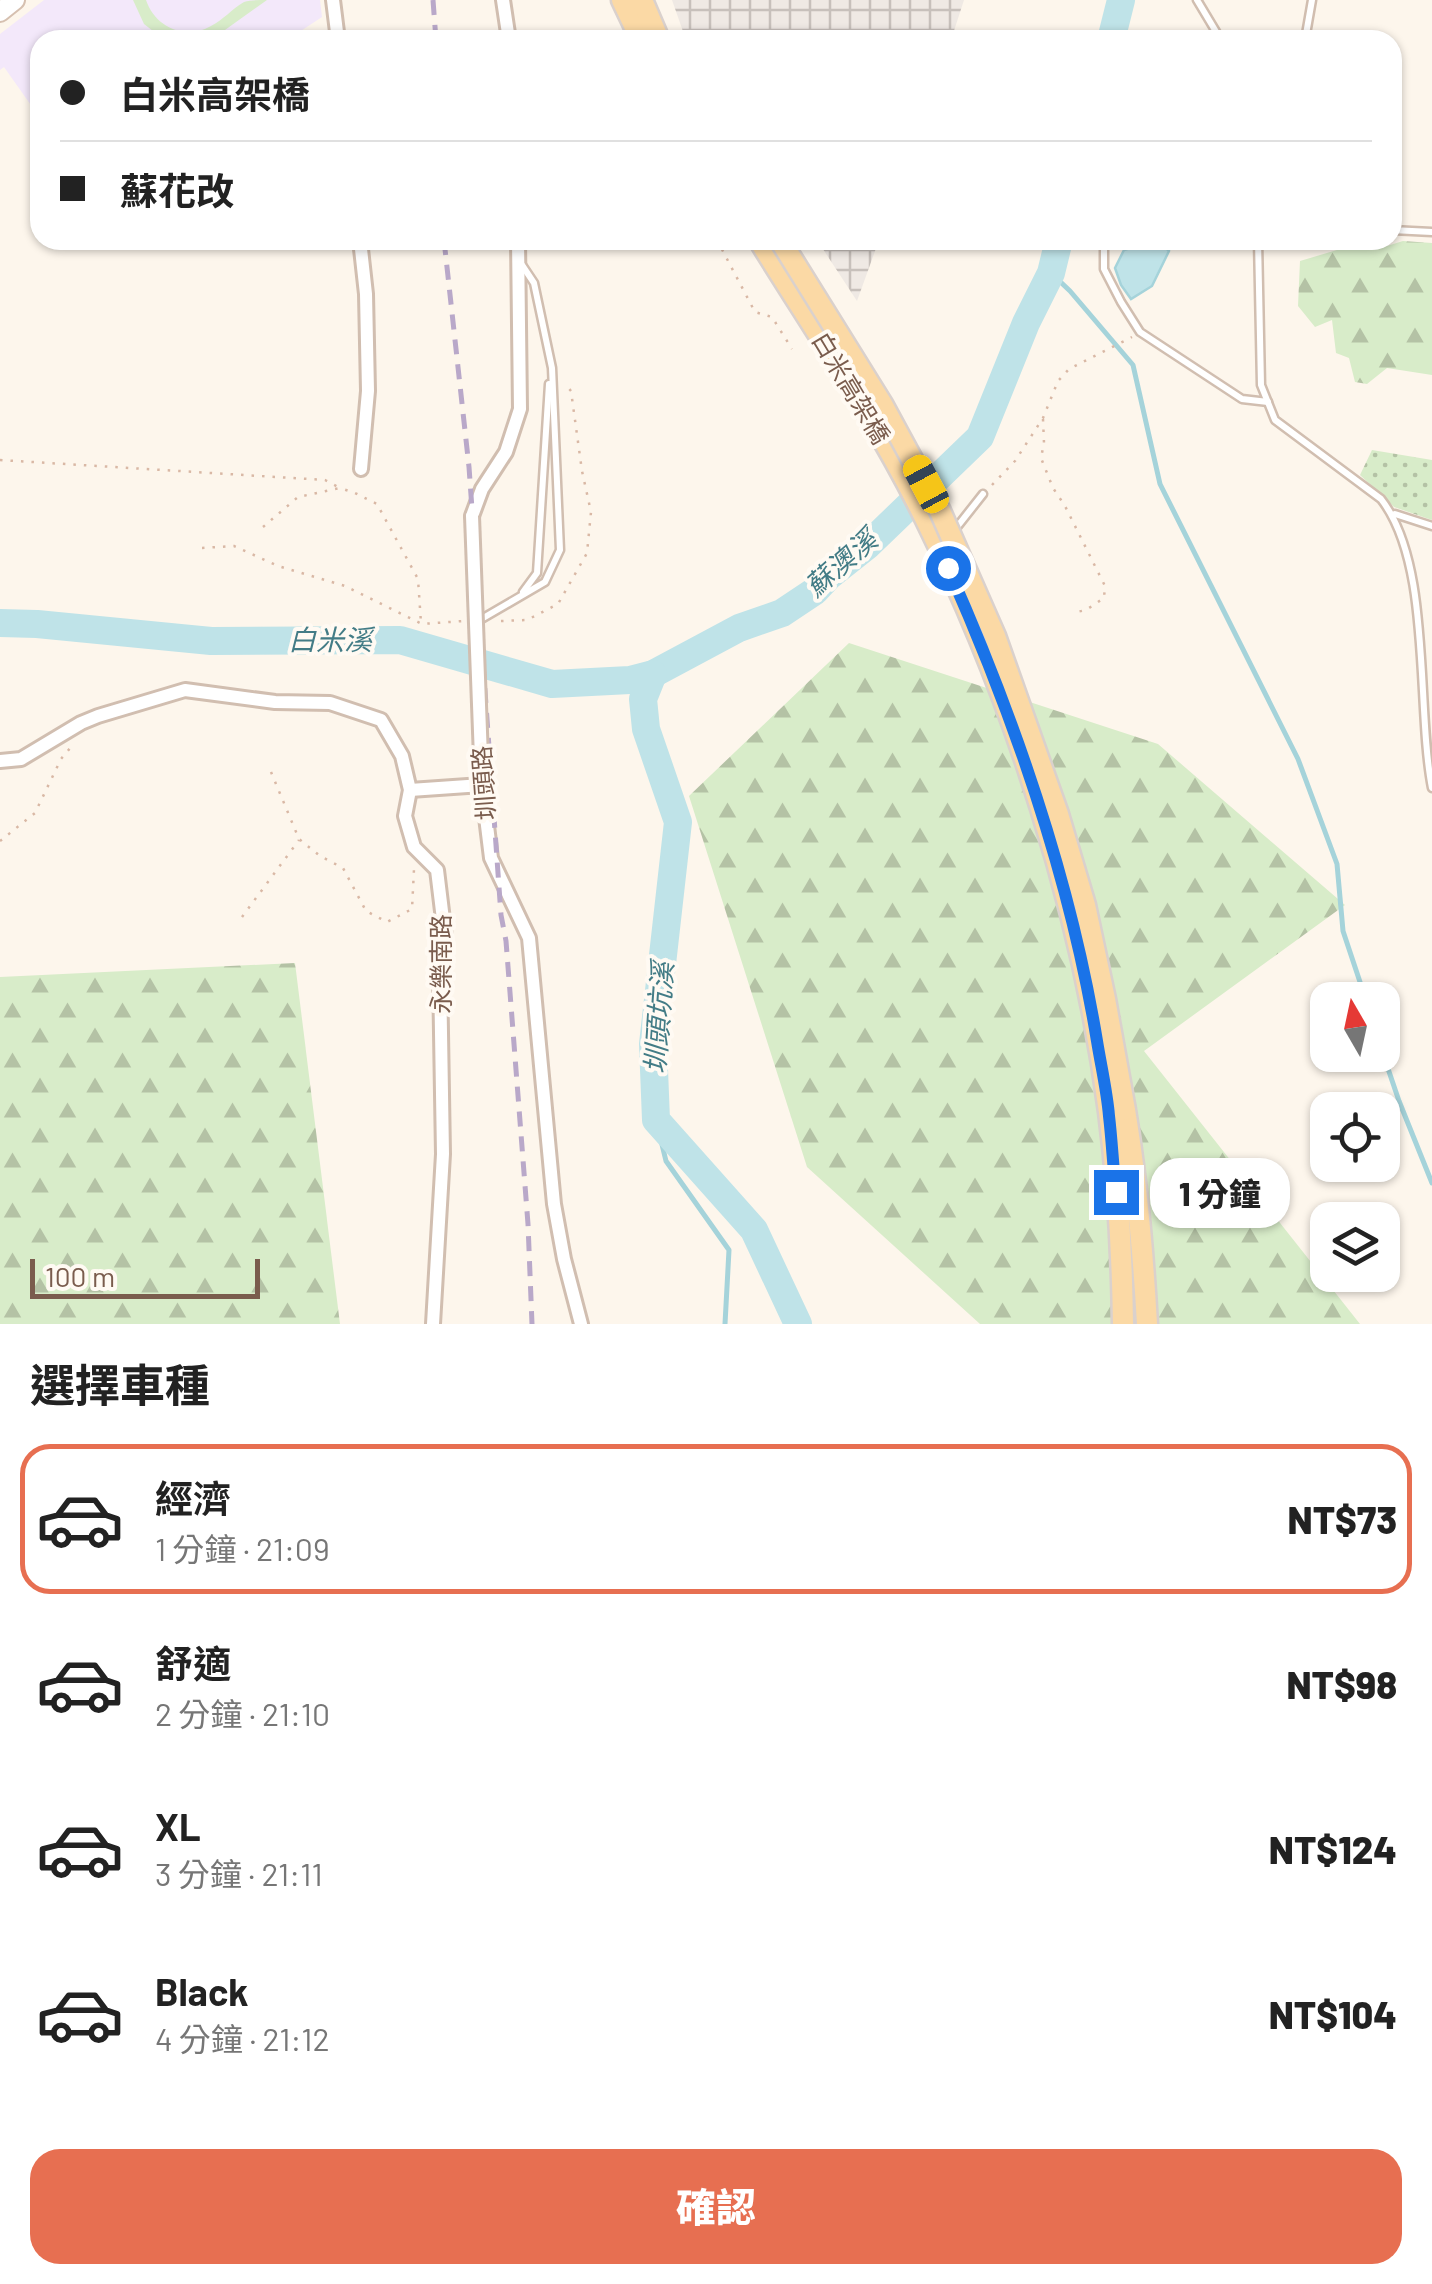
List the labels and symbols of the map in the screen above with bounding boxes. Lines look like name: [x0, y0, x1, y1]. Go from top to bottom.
street label: 白米高架橋: [807, 326, 897, 449]
car: [899, 450, 953, 518]
water label: 蘇澳溪: [797, 519, 886, 603]
route start: [926, 546, 971, 591]
water label: 白米溪: [288, 622, 376, 656]
street label: 圳頭路: [465, 745, 501, 822]
street label: 永樂南路: [425, 914, 455, 1014]
water label: 圳頭坑溪: [637, 957, 679, 1075]
north arrow: [1310, 982, 1400, 1072]
callout: 1 分鐘: [1151, 1157, 1291, 1227]
route end: [1094, 1170, 1139, 1215]
scale bar: [30, 1254, 260, 1298]

